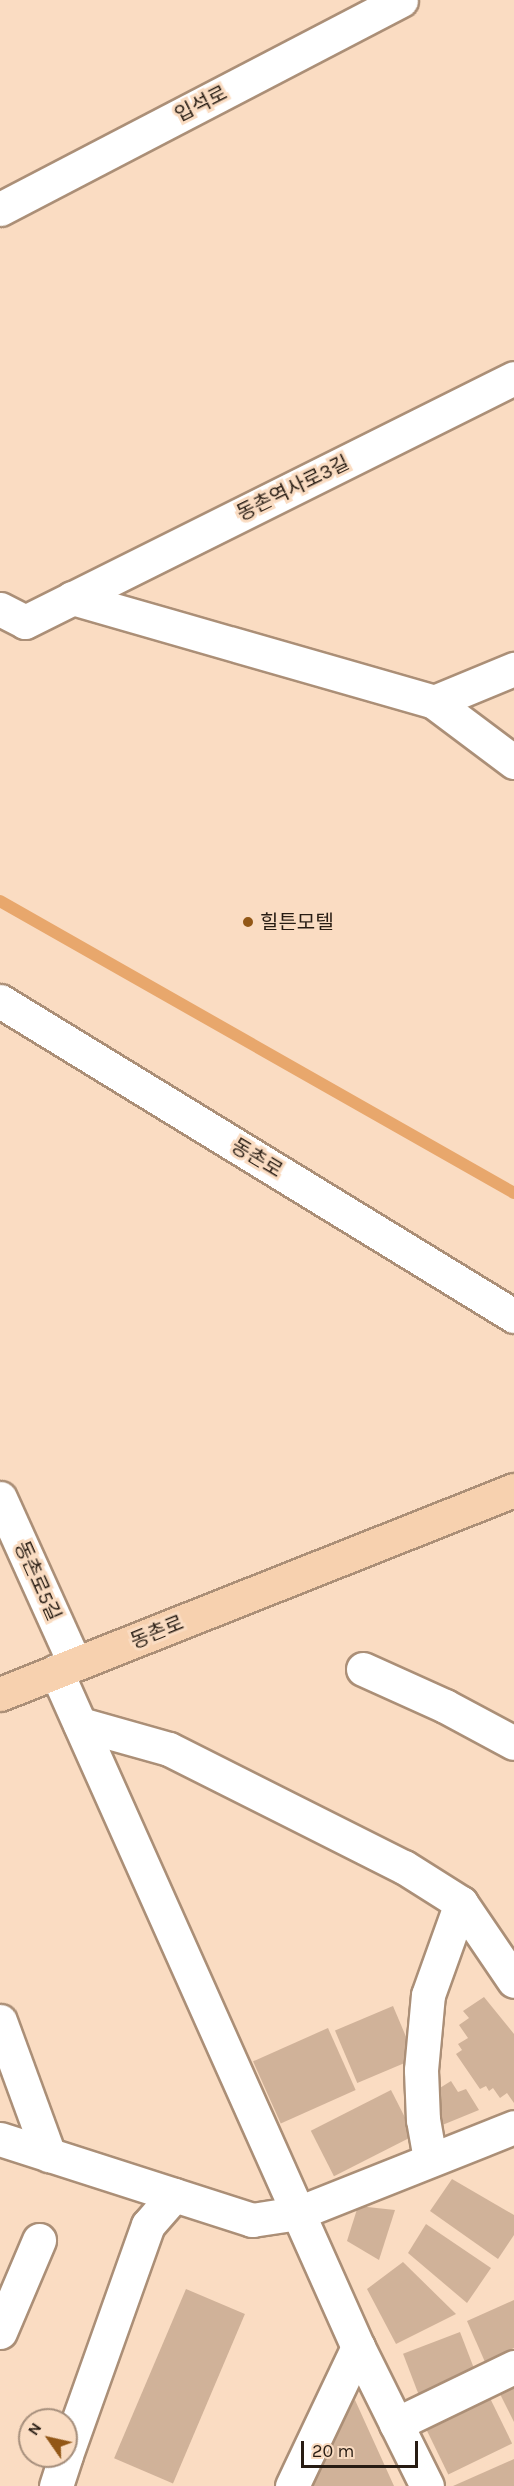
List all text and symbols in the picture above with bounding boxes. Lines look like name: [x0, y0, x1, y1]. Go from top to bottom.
street label: 입석로: [171, 81, 231, 127]
street label: 동촌역사로3길: [233, 450, 353, 526]
place label: 힐튼모텔: [260, 910, 334, 934]
marker: 힐튼모텔: [241, 915, 255, 929]
street label: 동촌로: [227, 1133, 287, 1183]
street label: 동촌로5길: [10, 1537, 66, 1625]
street label: 동촌로: [127, 1611, 187, 1653]
north arrow: [18, 2408, 78, 2468]
text: N: [23, 2419, 45, 2439]
scale bar: [304, 2429, 421, 2467]
text: 20 m: [312, 2440, 354, 2462]

